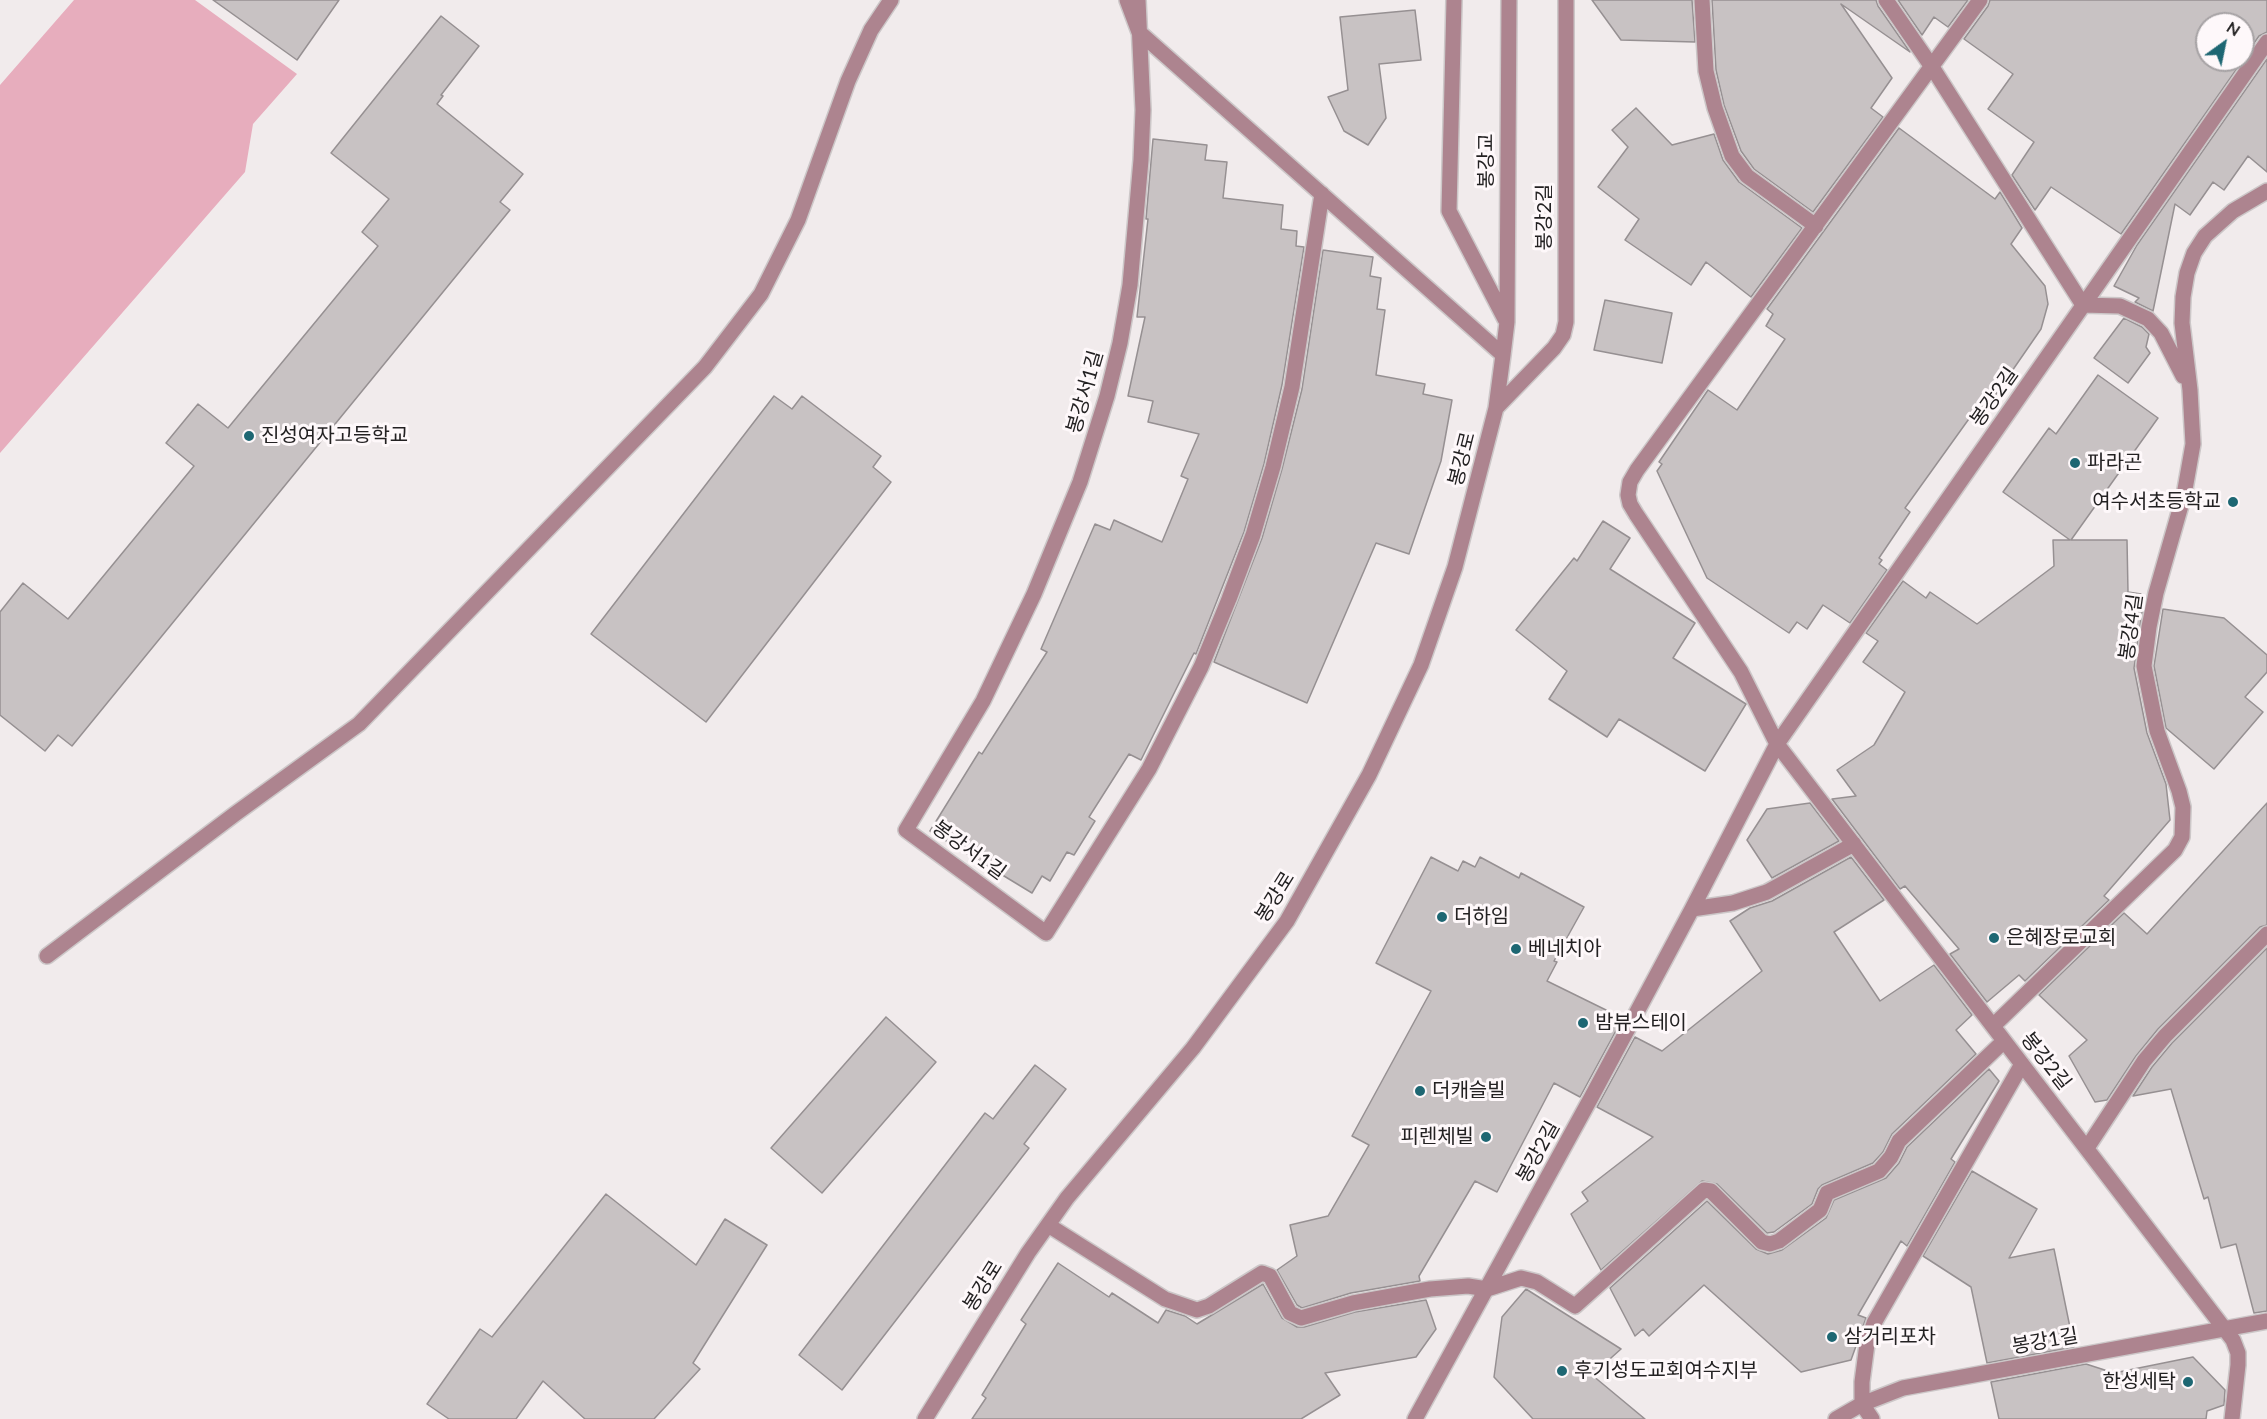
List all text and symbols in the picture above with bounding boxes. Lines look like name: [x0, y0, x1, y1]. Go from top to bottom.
north arrow: [2195, 12, 2255, 72]
text: N: [2224, 17, 2244, 39]
street label: 봉강교: [1475, 133, 1499, 189]
street label: 봉강2길: [1533, 184, 1557, 250]
street label: 봉강서1길: [1062, 348, 1108, 436]
street label: 봉강2길: [1965, 363, 2023, 431]
place label: 진성여자고등학교: [261, 424, 408, 448]
marker: 진성여자고등학교: [242, 429, 256, 443]
street label: 봉강로: [1444, 429, 1480, 489]
place label: 파라곤: [2087, 451, 2142, 475]
marker: 파라곤: [2068, 456, 2082, 470]
place label: 여수서초등학교: [2092, 490, 2221, 514]
marker: 여수서초등학교: [2226, 495, 2240, 509]
street label: 봉강4길: [2114, 592, 2148, 662]
street label: 봉강서1길: [927, 815, 1011, 885]
street label: 봉강로: [1250, 867, 1300, 927]
place label: 더하임: [1454, 905, 1509, 929]
marker: 더하임: [1435, 910, 1449, 924]
place label: 은혜장로교회: [2006, 926, 2116, 950]
marker: 은혜장로교회: [1987, 931, 2001, 945]
place label: 베네치아: [1528, 937, 1602, 961]
marker: 베네치아: [1509, 942, 1523, 956]
place label: 밤뷰스테이: [1595, 1011, 1687, 1035]
marker: 밤뷰스테이: [1576, 1016, 1590, 1030]
street label: 봉강2길: [2016, 1027, 2076, 1095]
place label: 더캐슬빌: [1432, 1079, 1506, 1103]
marker: 더캐슬빌: [1413, 1084, 1427, 1098]
street label: 봉강2길: [1511, 1117, 1565, 1187]
place label: 피렌체빌: [1400, 1125, 1474, 1149]
marker: 피렌체빌: [1479, 1130, 1493, 1144]
street label: 봉강로: [958, 1256, 1008, 1316]
street label: 봉강1길: [2010, 1323, 2080, 1359]
place label: 삼거리포차: [1844, 1325, 1936, 1349]
marker: 삼거리포차: [1825, 1330, 1839, 1344]
place label: 후기성도교회여수지부: [1574, 1359, 1758, 1383]
marker: 후기성도교회여수지부: [1555, 1364, 1569, 1378]
place label: 한성세탁: [2102, 1370, 2176, 1394]
marker: 한성세탁: [2181, 1375, 2195, 1389]

